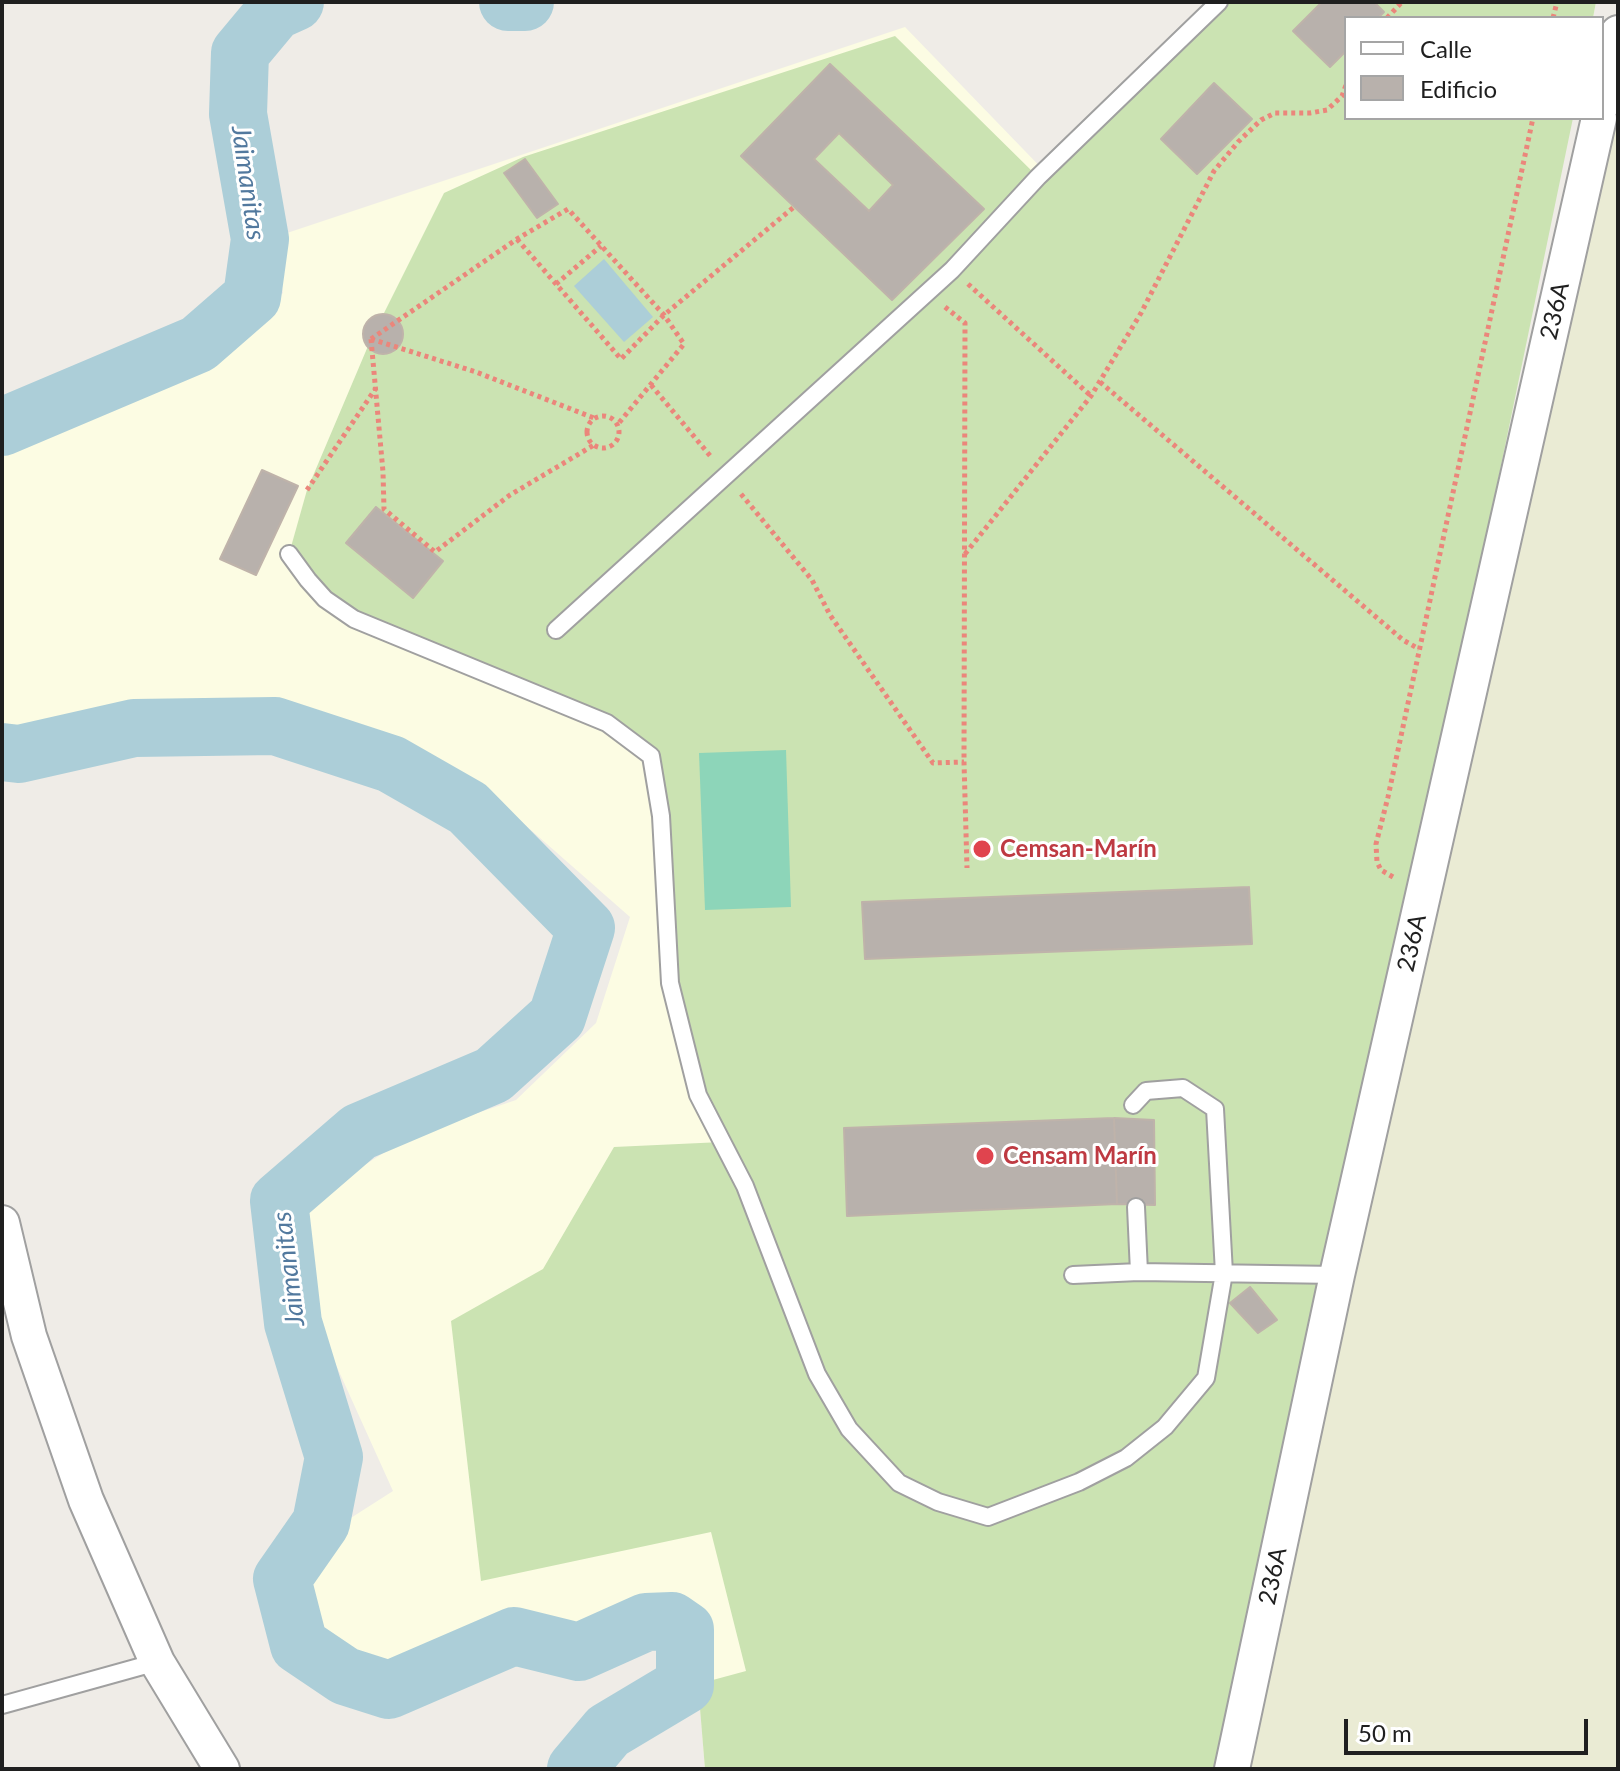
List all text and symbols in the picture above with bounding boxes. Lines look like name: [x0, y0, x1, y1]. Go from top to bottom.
legend: [1344, 16, 1604, 120]
text: Calle: [1420, 34, 1472, 63]
text: Edificio: [1420, 74, 1497, 103]
water label: Jaimanitas: [225, 124, 271, 242]
street label: 236A: [1534, 280, 1576, 342]
place label: Cemsan-Marín: [1000, 835, 1157, 863]
marker: Cemsan-Marín: [971, 838, 993, 860]
street label: 236A: [1391, 912, 1433, 974]
place label: Censam Marín: [1003, 1142, 1157, 1170]
marker: Censam Marín: [974, 1145, 996, 1167]
water label: Jaimanitas: [266, 1210, 312, 1328]
street label: 236A: [1253, 1545, 1293, 1607]
scale bar: [1348, 1703, 1592, 1753]
text: 50 m: [1358, 1718, 1412, 1747]

